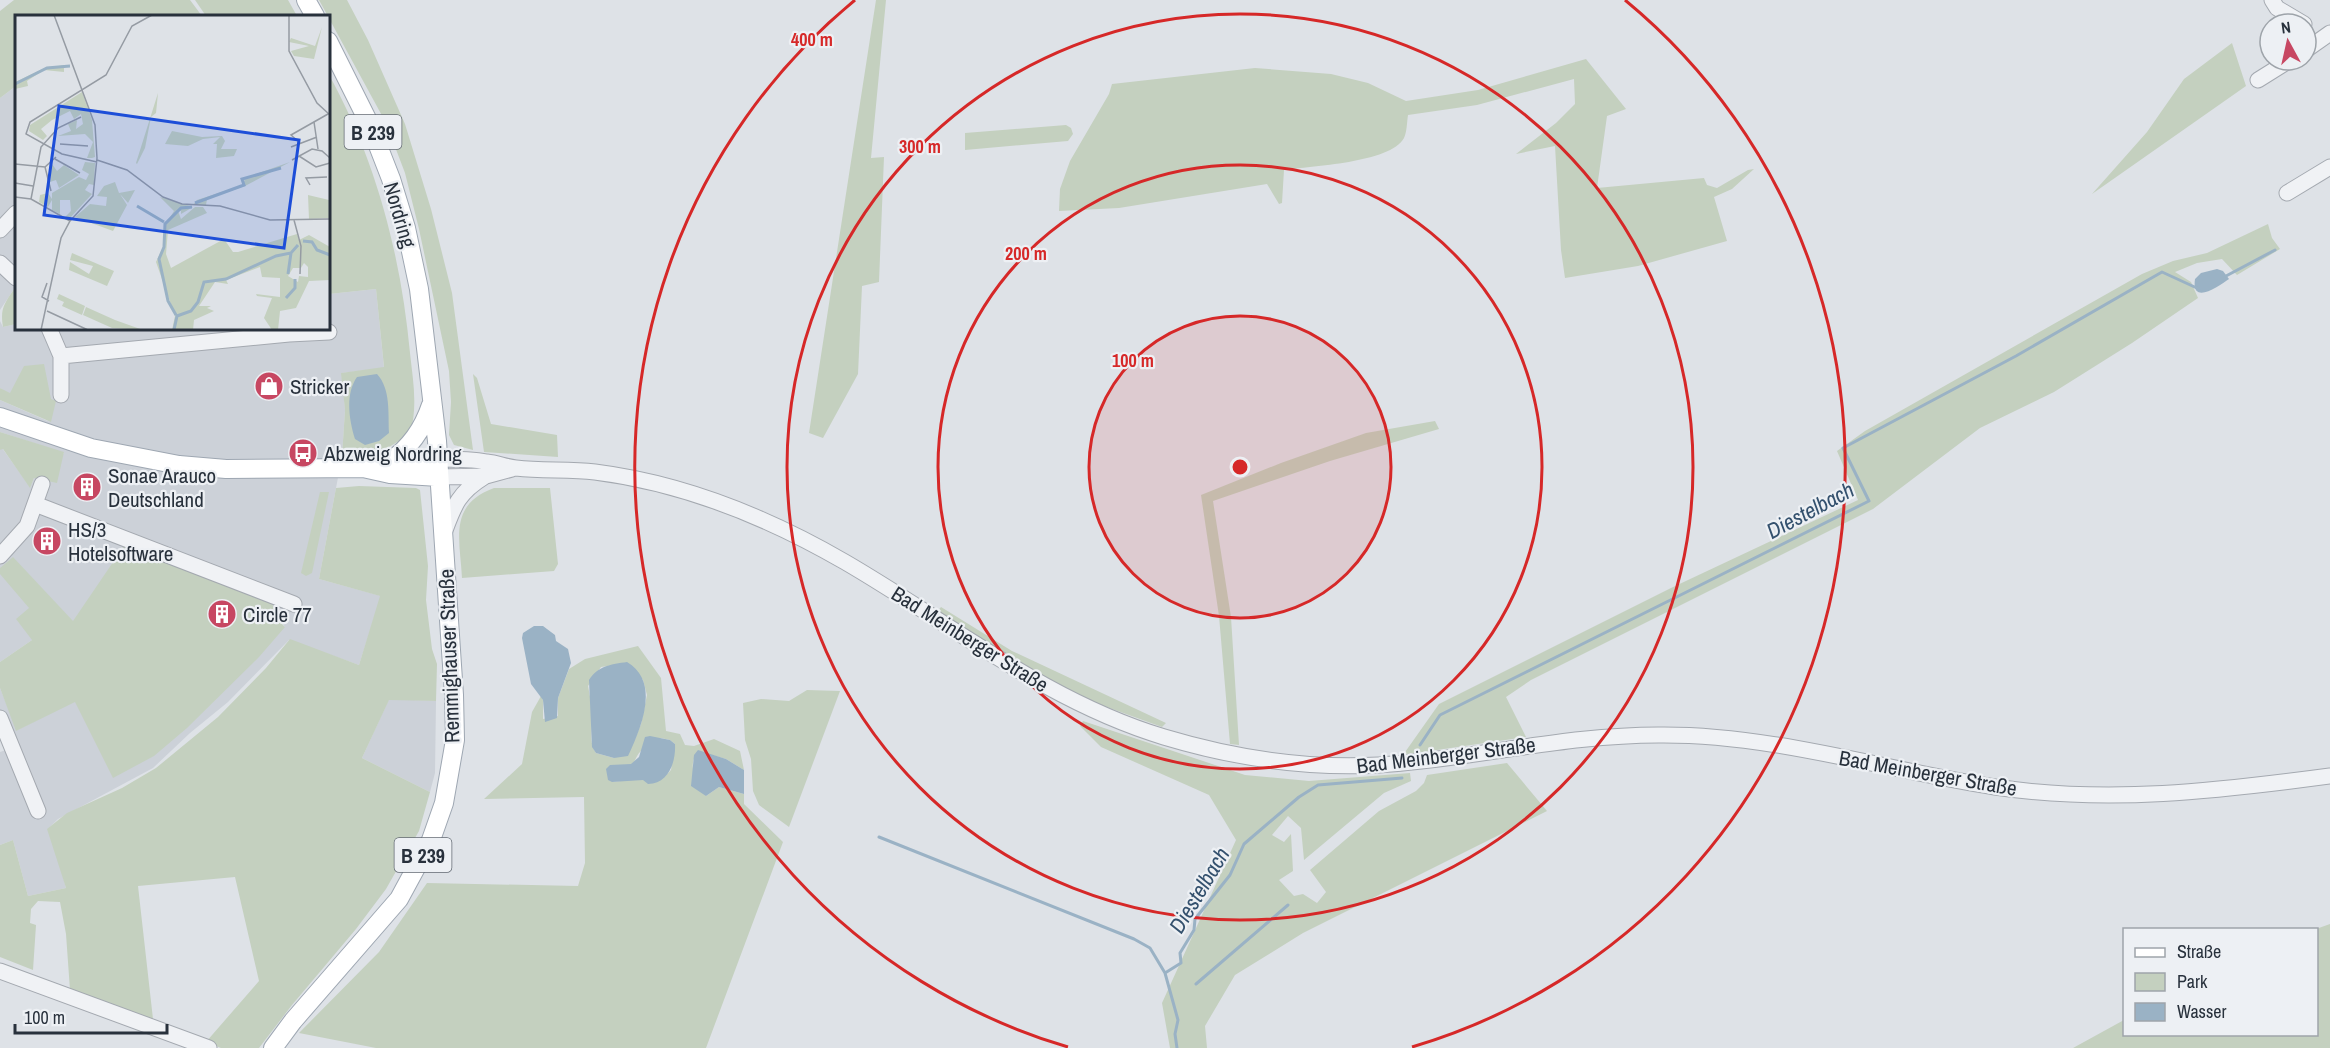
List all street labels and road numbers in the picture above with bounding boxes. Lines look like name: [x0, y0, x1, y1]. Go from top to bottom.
road number: B 239: [344, 115, 401, 149]
street label: Nordring: [377, 179, 423, 252]
street label: Remmighauser Straße: [431, 568, 467, 744]
street label: Bad Meinberger Straße: [886, 579, 1054, 699]
street label: Bad Meinberger Straße: [1355, 730, 1537, 780]
street label: Bad Meinberger Straße: [1837, 743, 2019, 803]
road number: B 239: [394, 838, 452, 872]

